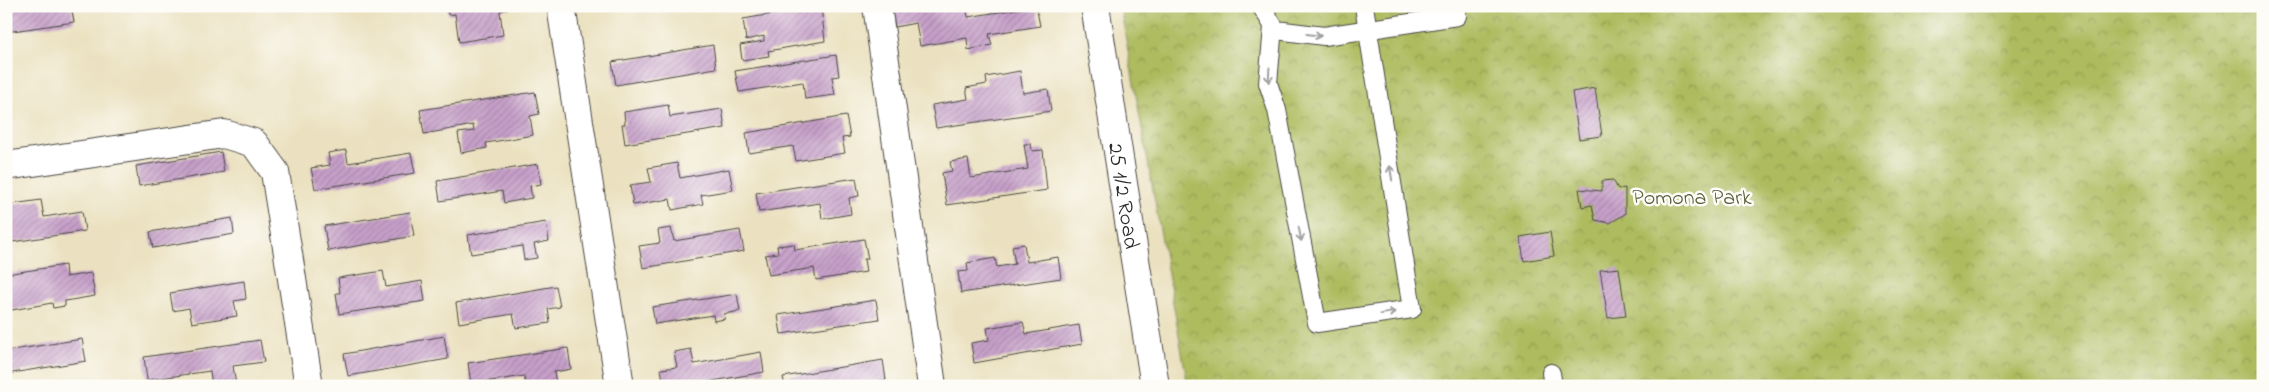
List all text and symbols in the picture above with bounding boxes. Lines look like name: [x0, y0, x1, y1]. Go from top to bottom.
one-way arrow: [1305, 30, 1321, 40]
one-way arrow: [1265, 67, 1274, 83]
street label: 25 1/2 Road: [1098, 141, 1146, 252]
one-way arrow: [1385, 165, 1395, 181]
park label: Pomona Park: [1632, 183, 1752, 215]
one-way arrow: [1296, 226, 1305, 242]
one-way arrow: [1380, 308, 1396, 318]

